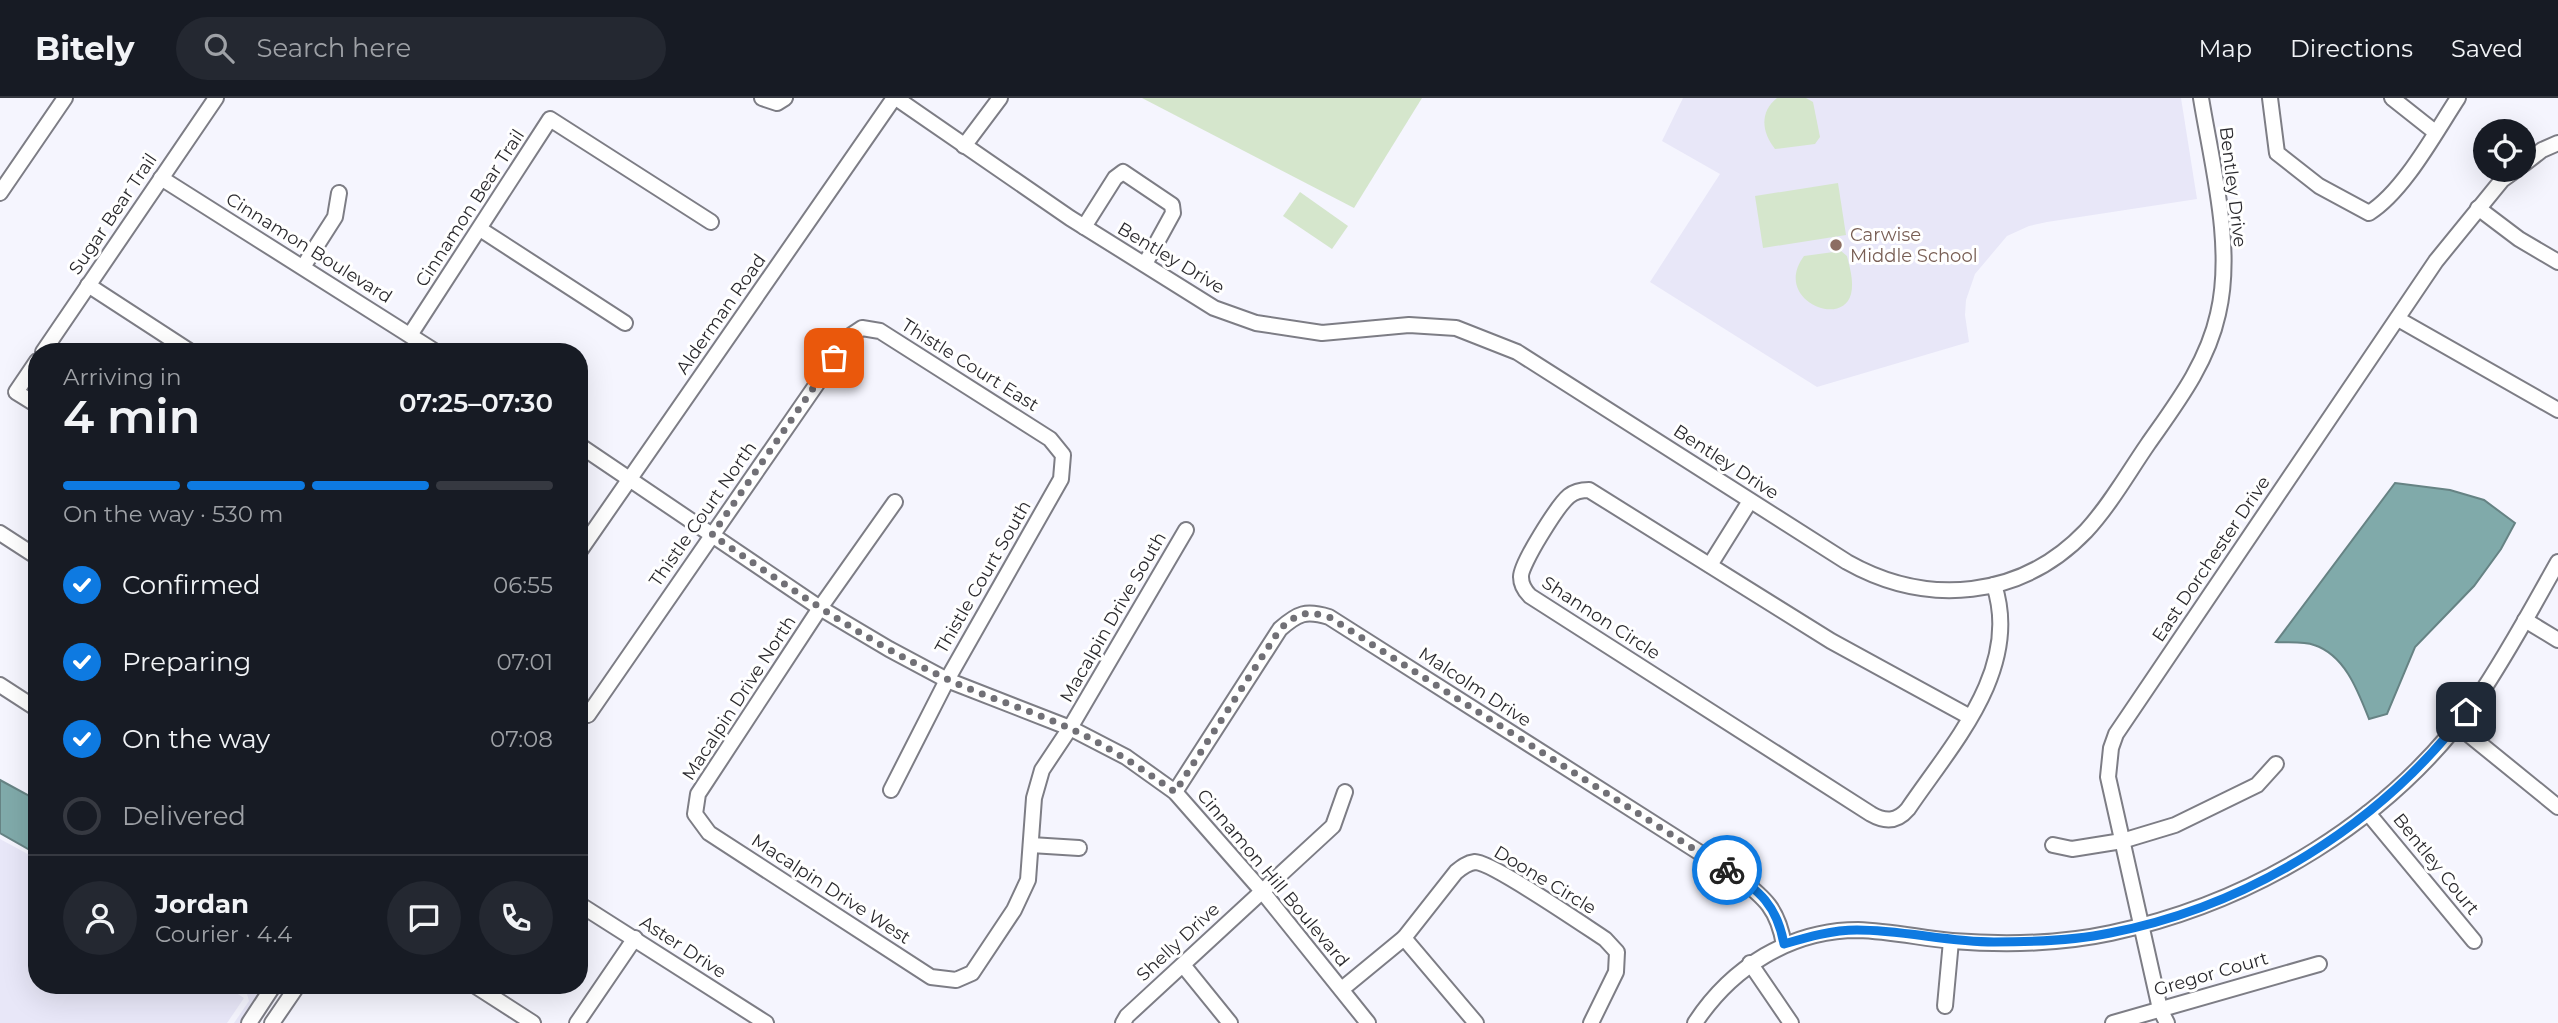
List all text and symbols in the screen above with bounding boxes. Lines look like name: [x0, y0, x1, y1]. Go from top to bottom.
search box: [176, 17, 666, 80]
text: Bitely: [35, 28, 134, 68]
icon: search: [200, 29, 238, 67]
text: Search here: [256, 32, 411, 64]
text: Map: [2199, 34, 2252, 63]
text: Directions: [2290, 34, 2413, 63]
text: Saved: [2451, 34, 2523, 63]
map controls: [2473, 119, 2536, 182]
button: locate: [2473, 119, 2536, 182]
street label: Cinnamon Bear Trail: [411, 125, 529, 291]
street label: Bentley Drive: [2215, 126, 2251, 249]
street label: Sugar Bear Trail: [64, 149, 162, 279]
street label: Cinnamon Boulevard: [222, 188, 396, 308]
street label: Bentley Drive: [1113, 217, 1229, 299]
place label: Carwise Middle School: [1850, 224, 1978, 267]
marker: Carwise Middle School: [1828, 237, 1844, 253]
street label: Alderman Road: [671, 250, 771, 378]
street label: Thistle Court East: [897, 314, 1043, 416]
pin: [804, 328, 864, 388]
icon: bag: [815, 339, 853, 377]
text: Arriving in: [63, 363, 182, 391]
text: 07:25–07:30: [399, 387, 553, 419]
text: 4 min: [63, 388, 200, 445]
street label: Bentley Drive: [1669, 420, 1783, 504]
street label: Thistle Court North: [645, 437, 761, 591]
street label: East Dorchester Drive: [2147, 472, 2275, 646]
street label: Thistle Court South: [930, 497, 1036, 657]
text: On the way · 530 m: [63, 500, 283, 528]
street label: Macalpin Drive South: [1055, 528, 1171, 706]
icon: check: [63, 566, 101, 604]
text: Confirmed: [122, 569, 261, 601]
text: 06:55: [493, 571, 553, 599]
street label: Shannon Circle: [1538, 572, 1664, 665]
street label: Macalpin Drive North: [677, 611, 801, 785]
street label: Malcolm Drive: [1415, 642, 1535, 732]
icon: check: [63, 643, 101, 681]
text: Preparing: [122, 646, 251, 678]
text: 07:01: [496, 648, 553, 676]
pin: [2436, 682, 2496, 742]
icon: home: [2447, 693, 2485, 731]
icon: check: [63, 720, 101, 758]
text: On the way: [122, 723, 270, 755]
text: 07:08: [490, 725, 553, 753]
street label: Cinnamon Hill Boulevard: [1192, 785, 1354, 971]
text: Delivered: [122, 800, 246, 832]
street label: Bentley Court: [2388, 809, 2484, 919]
street label: Macalpin Drive West: [747, 829, 915, 949]
courier: [1692, 835, 1762, 905]
street label: Doone Circle: [1490, 841, 1600, 919]
icon: bike: [1708, 851, 1746, 889]
button: person: [63, 881, 137, 955]
button: chat: [387, 881, 461, 955]
button: phone: [479, 881, 553, 955]
text: Jordan: [155, 888, 249, 920]
street label: Shelly Drive: [1132, 898, 1224, 986]
street label: Aster Drive: [636, 911, 730, 983]
text: Courier · 4.4: [155, 920, 292, 948]
street label: Gregor Court: [2151, 947, 2271, 1001]

